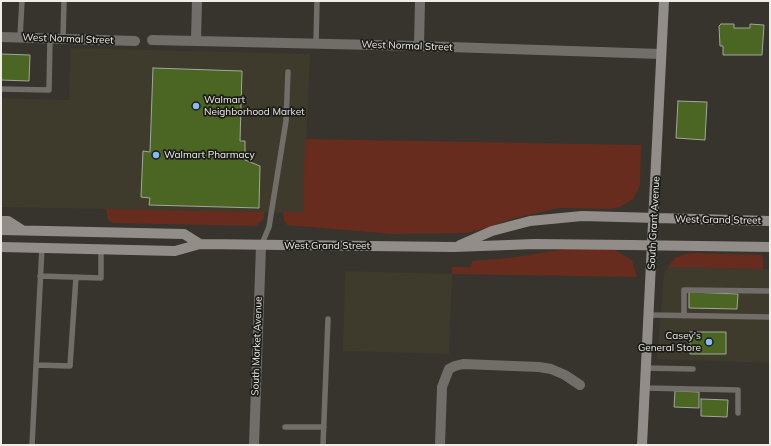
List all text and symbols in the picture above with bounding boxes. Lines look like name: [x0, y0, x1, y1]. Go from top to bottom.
street label: West Normal Street: [22, 31, 114, 47]
street label: West Normal Street: [361, 38, 453, 54]
place label: Walmart Neighborhood Market: [204, 94, 305, 118]
marker: Walmart Neighborhood Market: [191, 101, 201, 111]
place label: Walmart Pharmacy: [164, 149, 255, 161]
marker: Walmart Pharmacy: [151, 150, 161, 160]
street label: South Grant Avenue: [646, 176, 662, 270]
street label: West Grand Street: [675, 213, 761, 227]
street label: West Grand Street: [284, 240, 370, 252]
street label: South Market Avenue: [249, 296, 265, 396]
place label: Casey's General Store: [638, 330, 701, 354]
marker: Casey's General Store: [704, 337, 714, 347]

